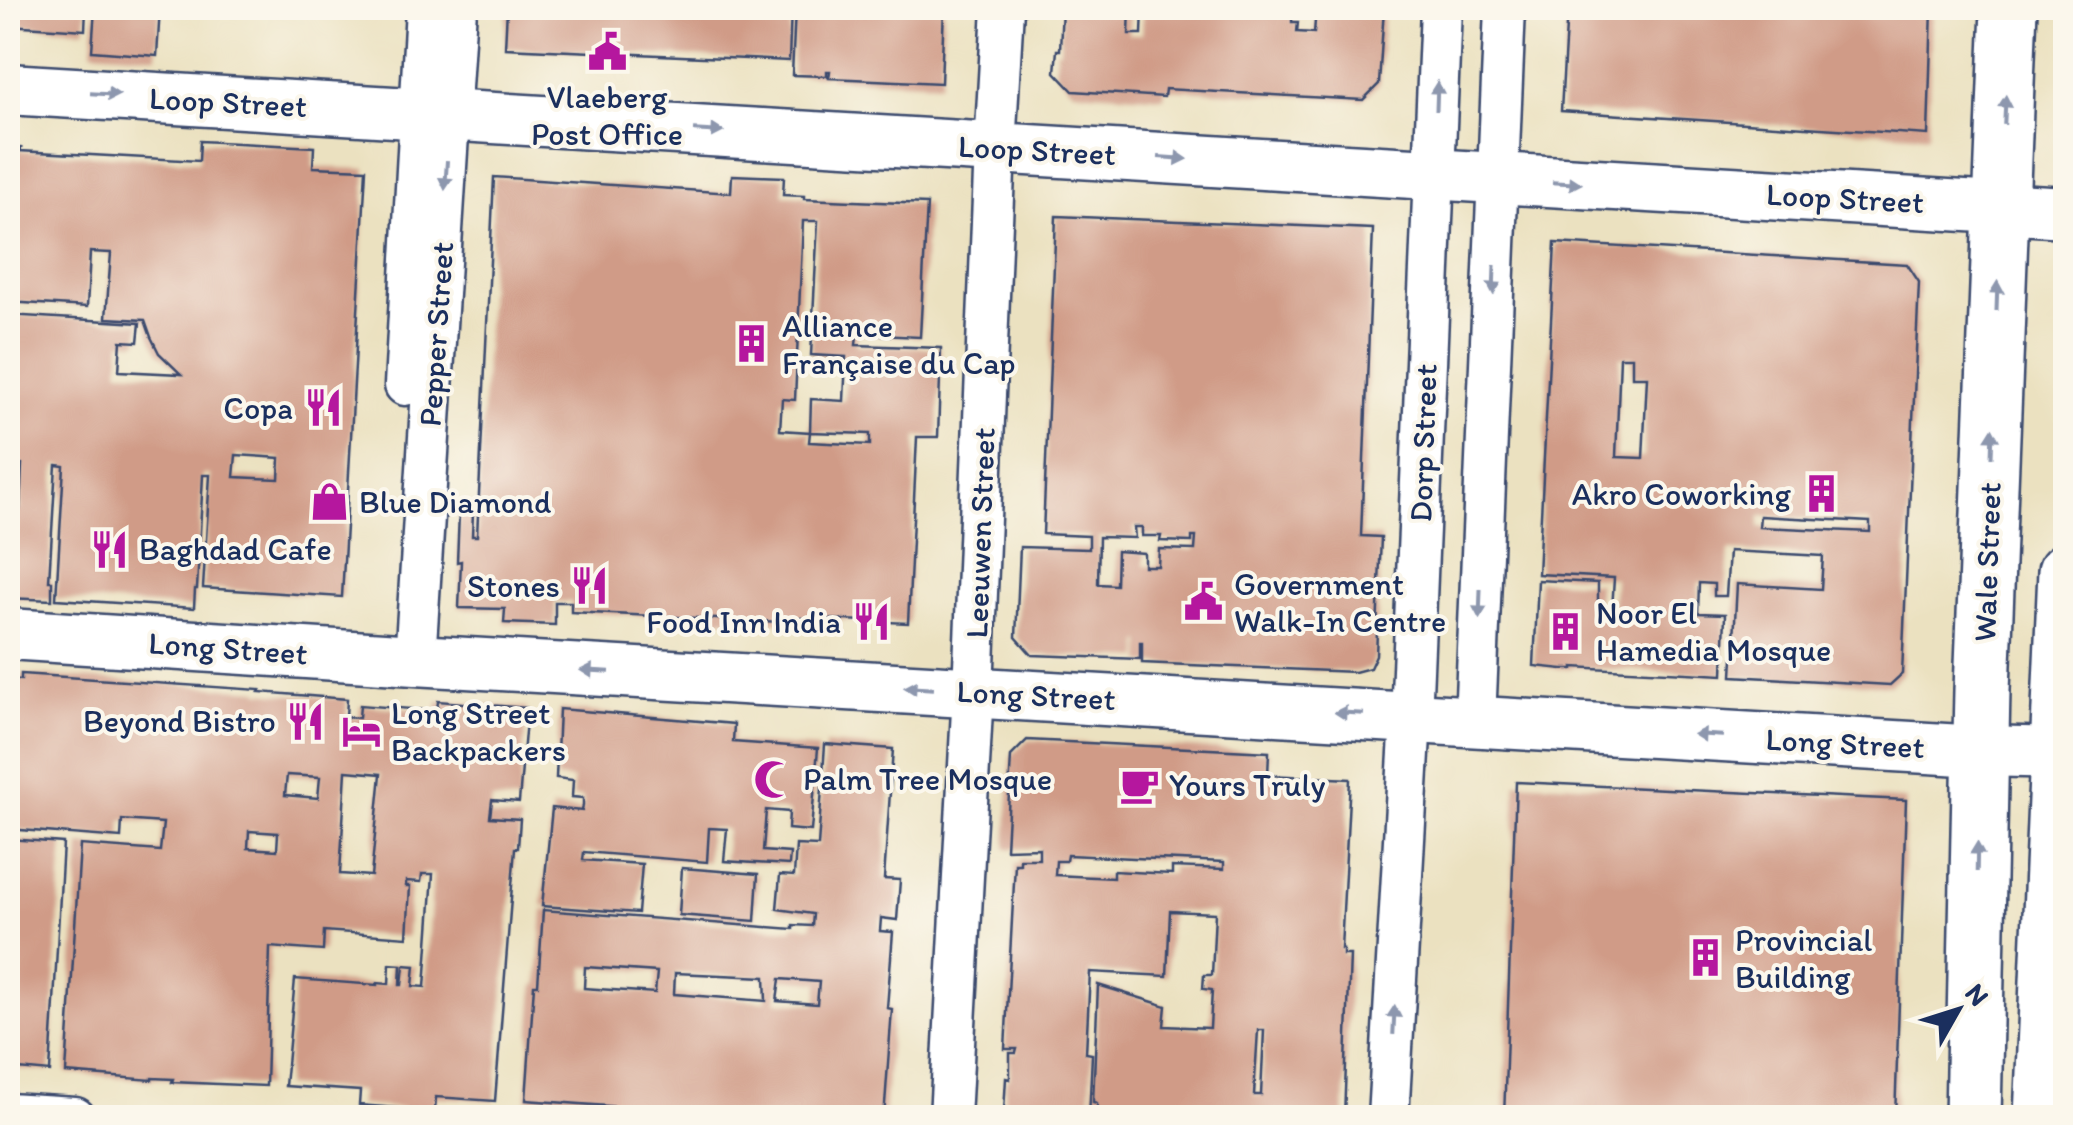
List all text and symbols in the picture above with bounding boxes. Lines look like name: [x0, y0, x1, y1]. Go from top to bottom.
public building icon: Vlaeberg Post Office: [586, 31, 628, 73]
place label: Vlaeberg Post Office: [531, 78, 683, 153]
street label: Loop Street: [148, 79, 308, 125]
one-way arrow: [1430, 79, 1446, 111]
one-way arrow: [89, 86, 121, 102]
one-way arrow: [1997, 94, 2013, 126]
one-way arrow: [693, 123, 725, 139]
street label: Loop Street: [957, 127, 1117, 173]
one-way arrow: [1157, 150, 1189, 166]
one-way arrow: [438, 159, 454, 191]
one-way arrow: [1552, 175, 1584, 191]
street label: Loop Street: [1765, 175, 1925, 221]
street label: Pepper Street: [411, 240, 461, 428]
one-way arrow: [1486, 264, 1502, 296]
one-way arrow: [1989, 280, 2005, 312]
place label: Alliance Française du Cap: [782, 307, 1016, 382]
building icon: Alliance Française du Cap: [731, 323, 773, 365]
street label: Dorp Street: [1401, 363, 1445, 523]
restaurant icon: Copa: [302, 387, 344, 429]
place label: Copa: [223, 389, 293, 427]
street label: Leeuwen Street: [957, 427, 1003, 639]
one-way arrow: [1984, 427, 2000, 459]
building icon: Akro Coworking: [1800, 473, 1842, 515]
place label: Akro Coworking: [1572, 475, 1792, 513]
shop icon: Blue Diamond: [308, 481, 350, 523]
street label: Wale Street: [1965, 482, 2009, 642]
place label: Blue Diamond: [359, 483, 552, 521]
restaurant icon: Baghdad Cafe: [88, 528, 130, 570]
place label: Baghdad Cafe: [139, 530, 332, 568]
restaurant icon: Stones: [569, 565, 611, 607]
place label: Government Walk-In Centre: [1234, 565, 1446, 640]
place label: Stones: [467, 567, 560, 605]
public building icon: Government Walk-In Centre: [1183, 581, 1225, 623]
one-way arrow: [1472, 589, 1488, 621]
place label: Noor El Hamedia Mosque: [1596, 594, 1831, 669]
restaurant icon: Food Inn India: [850, 601, 892, 643]
place label: Food Inn India: [646, 603, 841, 641]
building icon: Noor El Hamedia Mosque: [1545, 610, 1587, 652]
street label: Long Street: [147, 623, 309, 673]
one-way arrow: [578, 663, 610, 679]
street label: Long Street: [955, 672, 1117, 718]
one-way arrow: [903, 680, 935, 696]
place label: Long Street Backpackers: [391, 694, 566, 769]
restaurant icon: Beyond Bistro: [285, 700, 327, 742]
place label: Beyond Bistro: [83, 702, 276, 740]
one-way arrow: [1332, 705, 1364, 721]
hotel icon: Long Street Backpackers: [340, 710, 382, 752]
street label: Long Street: [1764, 720, 1926, 766]
one-way arrow: [1691, 727, 1723, 743]
mosque icon: Palm Tree Mosque: [752, 758, 794, 800]
place label: Palm Tree Mosque: [803, 760, 1052, 798]
cafe icon: Yours Truly: [1118, 764, 1160, 806]
place label: Yours Truly: [1169, 766, 1326, 804]
one-way arrow: [1970, 840, 1986, 872]
place label: Provincial Building: [1735, 921, 1872, 996]
building icon: Provincial Building: [1684, 937, 1726, 979]
north arrow: [1908, 960, 2008, 1060]
text: N: [1958, 976, 1997, 1012]
one-way arrow: [1386, 1004, 1402, 1036]

